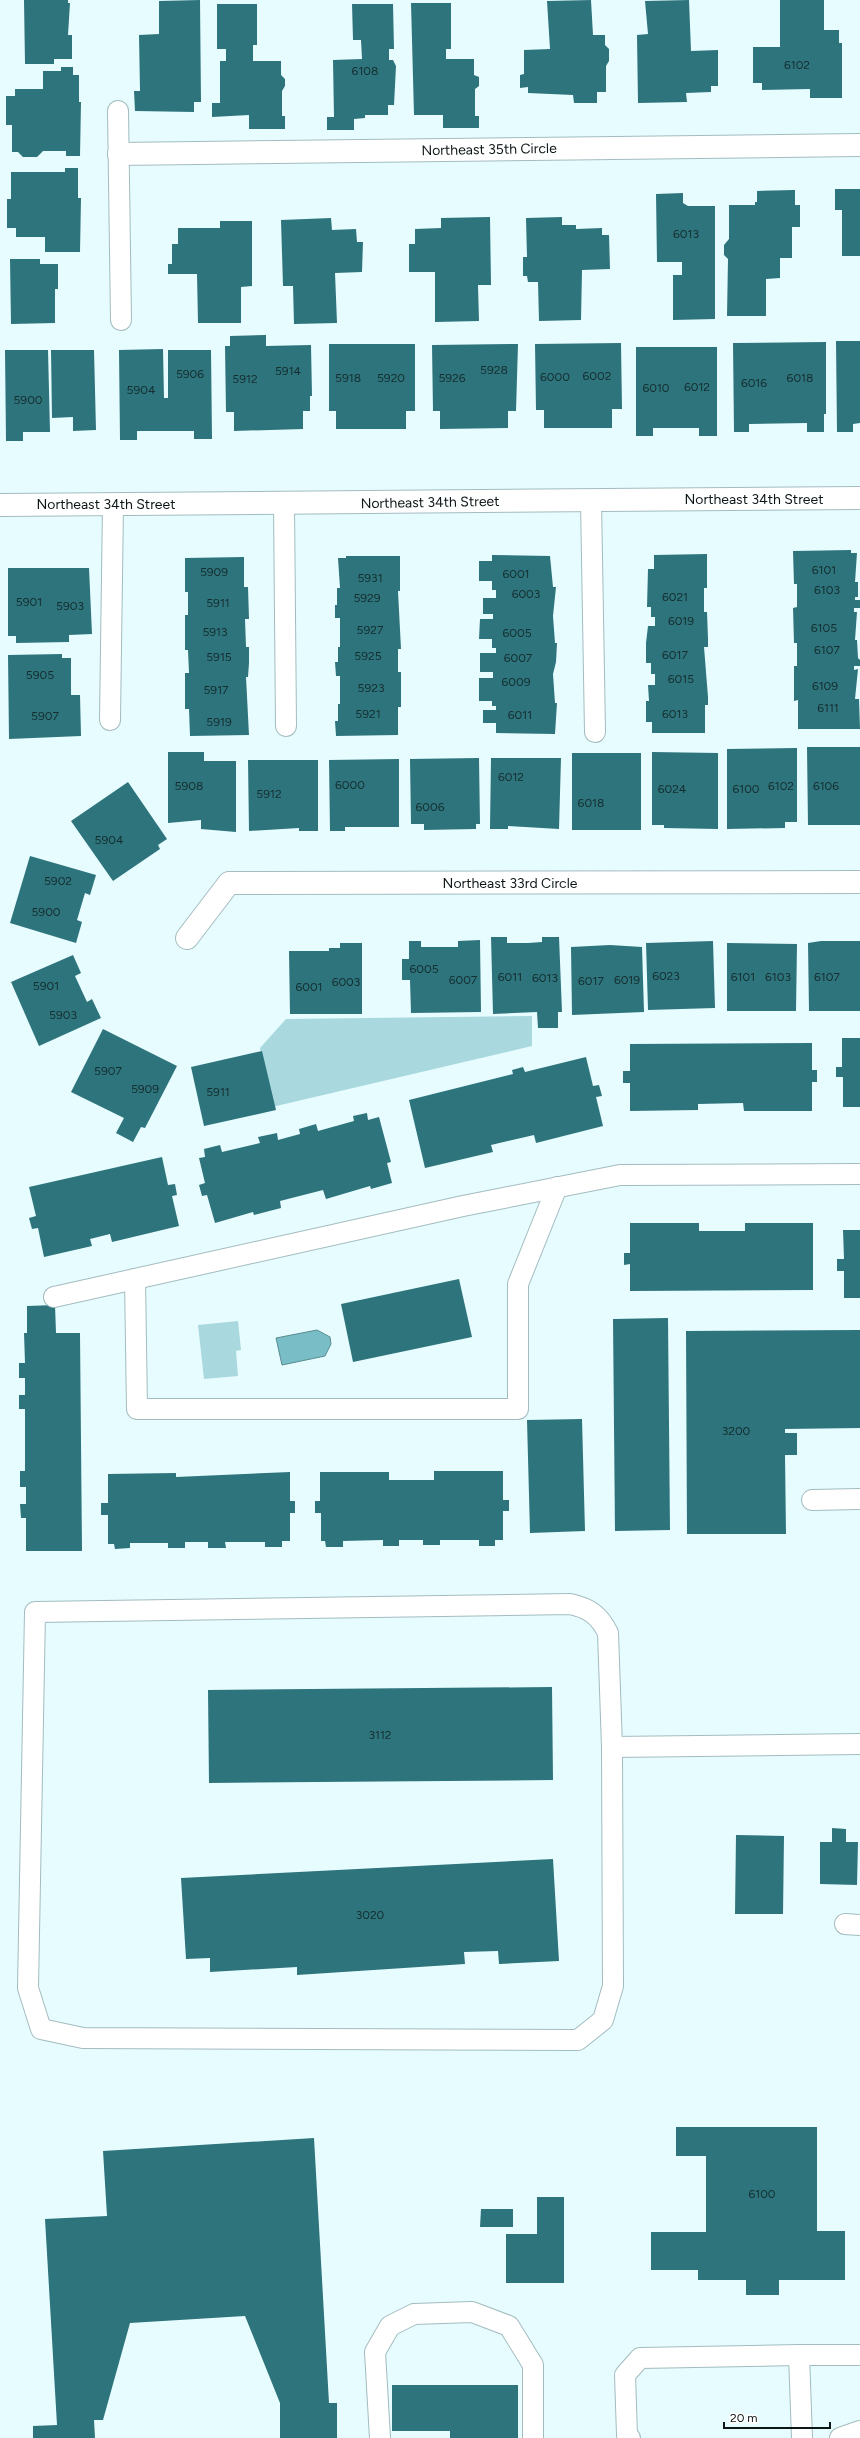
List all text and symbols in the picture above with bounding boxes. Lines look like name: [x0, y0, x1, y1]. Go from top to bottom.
house number: 6102: [784, 58, 810, 72]
house number: 6108: [352, 64, 378, 78]
street label: Northeast 35th Circle: [421, 140, 557, 159]
house number: 6013: [673, 227, 699, 241]
house number: 5928: [480, 363, 508, 377]
house number: 5914: [275, 364, 302, 378]
house number: 5906: [176, 367, 204, 381]
house number: 6002: [583, 369, 611, 383]
house number: 6000: [540, 370, 570, 384]
house number: 5918: [335, 371, 361, 385]
house number: 5920: [377, 371, 405, 385]
house number: 5926: [438, 371, 466, 385]
house number: 6018: [787, 371, 813, 385]
house number: 5912: [232, 372, 258, 386]
house number: 6016: [741, 376, 767, 390]
house number: 6012: [684, 380, 710, 394]
house number: 6010: [642, 381, 670, 395]
house number: 5904: [127, 383, 156, 397]
house number: 5900: [13, 393, 43, 407]
street label: Northeast 34th Street: [685, 491, 823, 508]
street label: Northeast 34th Street: [360, 493, 500, 512]
street label: Northeast 34th Street: [37, 496, 175, 513]
house number: 6101: [812, 563, 836, 577]
house number: 5909: [200, 565, 228, 579]
house number: 6001: [502, 567, 530, 581]
house number: 5931: [357, 571, 383, 585]
house number: 6103: [814, 583, 840, 597]
house number: 6003: [512, 587, 540, 601]
house number: 6021: [662, 590, 688, 604]
house number: 5929: [353, 591, 381, 605]
house number: 5901: [16, 595, 42, 609]
house number: 5911: [206, 596, 230, 610]
house number: 5903: [56, 599, 84, 613]
house number: 6019: [668, 614, 694, 628]
house number: 6105: [811, 621, 837, 635]
house number: 5927: [357, 623, 384, 637]
house number: 5913: [202, 625, 228, 639]
house number: 6005: [502, 626, 532, 640]
house number: 6107: [814, 643, 840, 657]
house number: 6017: [662, 648, 688, 662]
house number: 5925: [354, 649, 382, 663]
house number: 5915: [206, 650, 232, 664]
house number: 6007: [504, 651, 533, 665]
house number: 5905: [26, 668, 54, 682]
house number: 6015: [668, 672, 694, 686]
house number: 6009: [502, 675, 531, 689]
house number: 6109: [812, 679, 838, 693]
house number: 5923: [358, 681, 384, 695]
house number: 5917: [203, 683, 229, 697]
house number: 6111: [817, 701, 839, 715]
house number: 5921: [355, 707, 381, 721]
house number: 6013: [662, 707, 688, 721]
house number: 6011: [508, 708, 532, 722]
house number: 5907: [31, 709, 59, 723]
house number: 5919: [206, 715, 232, 729]
house number: 6012: [498, 770, 524, 784]
house number: 6000: [335, 778, 365, 792]
house number: 5908: [175, 779, 203, 793]
house number: 6102: [768, 779, 794, 793]
house number: 6106: [813, 779, 839, 793]
house number: 6024: [658, 782, 687, 796]
house number: 6100: [732, 782, 760, 796]
house number: 5912: [256, 787, 282, 801]
house number: 6018: [578, 796, 604, 810]
house number: 6006: [416, 800, 445, 814]
house number: 5904: [95, 833, 124, 847]
house number: 5902: [44, 874, 72, 888]
street label: Northeast 33rd Circle: [443, 875, 578, 892]
house number: 5900: [31, 905, 61, 919]
house number: 6005: [409, 962, 439, 976]
house number: 6023: [652, 969, 680, 983]
house number: 6011: [498, 970, 522, 984]
house number: 6101: [731, 970, 755, 984]
house number: 6103: [765, 970, 791, 984]
house number: 6107: [814, 970, 840, 984]
house number: 6013: [532, 971, 558, 985]
house number: 6007: [449, 973, 478, 987]
house number: 6019: [614, 973, 640, 987]
house number: 6017: [578, 974, 604, 988]
house number: 6003: [332, 975, 360, 989]
house number: 5901: [33, 979, 59, 993]
house number: 6001: [295, 980, 323, 994]
house number: 5903: [49, 1008, 77, 1022]
house number: 5907: [94, 1064, 122, 1078]
house number: 5909: [131, 1082, 159, 1096]
house number: 5911: [206, 1085, 230, 1099]
house number: 3200: [722, 1424, 751, 1438]
house number: 3112: [368, 1728, 392, 1742]
house number: 3020: [356, 1908, 385, 1922]
house number: 6100: [748, 2187, 776, 2201]
scale bar: [724, 2404, 830, 2430]
text: 20 m: [730, 2411, 758, 2425]

